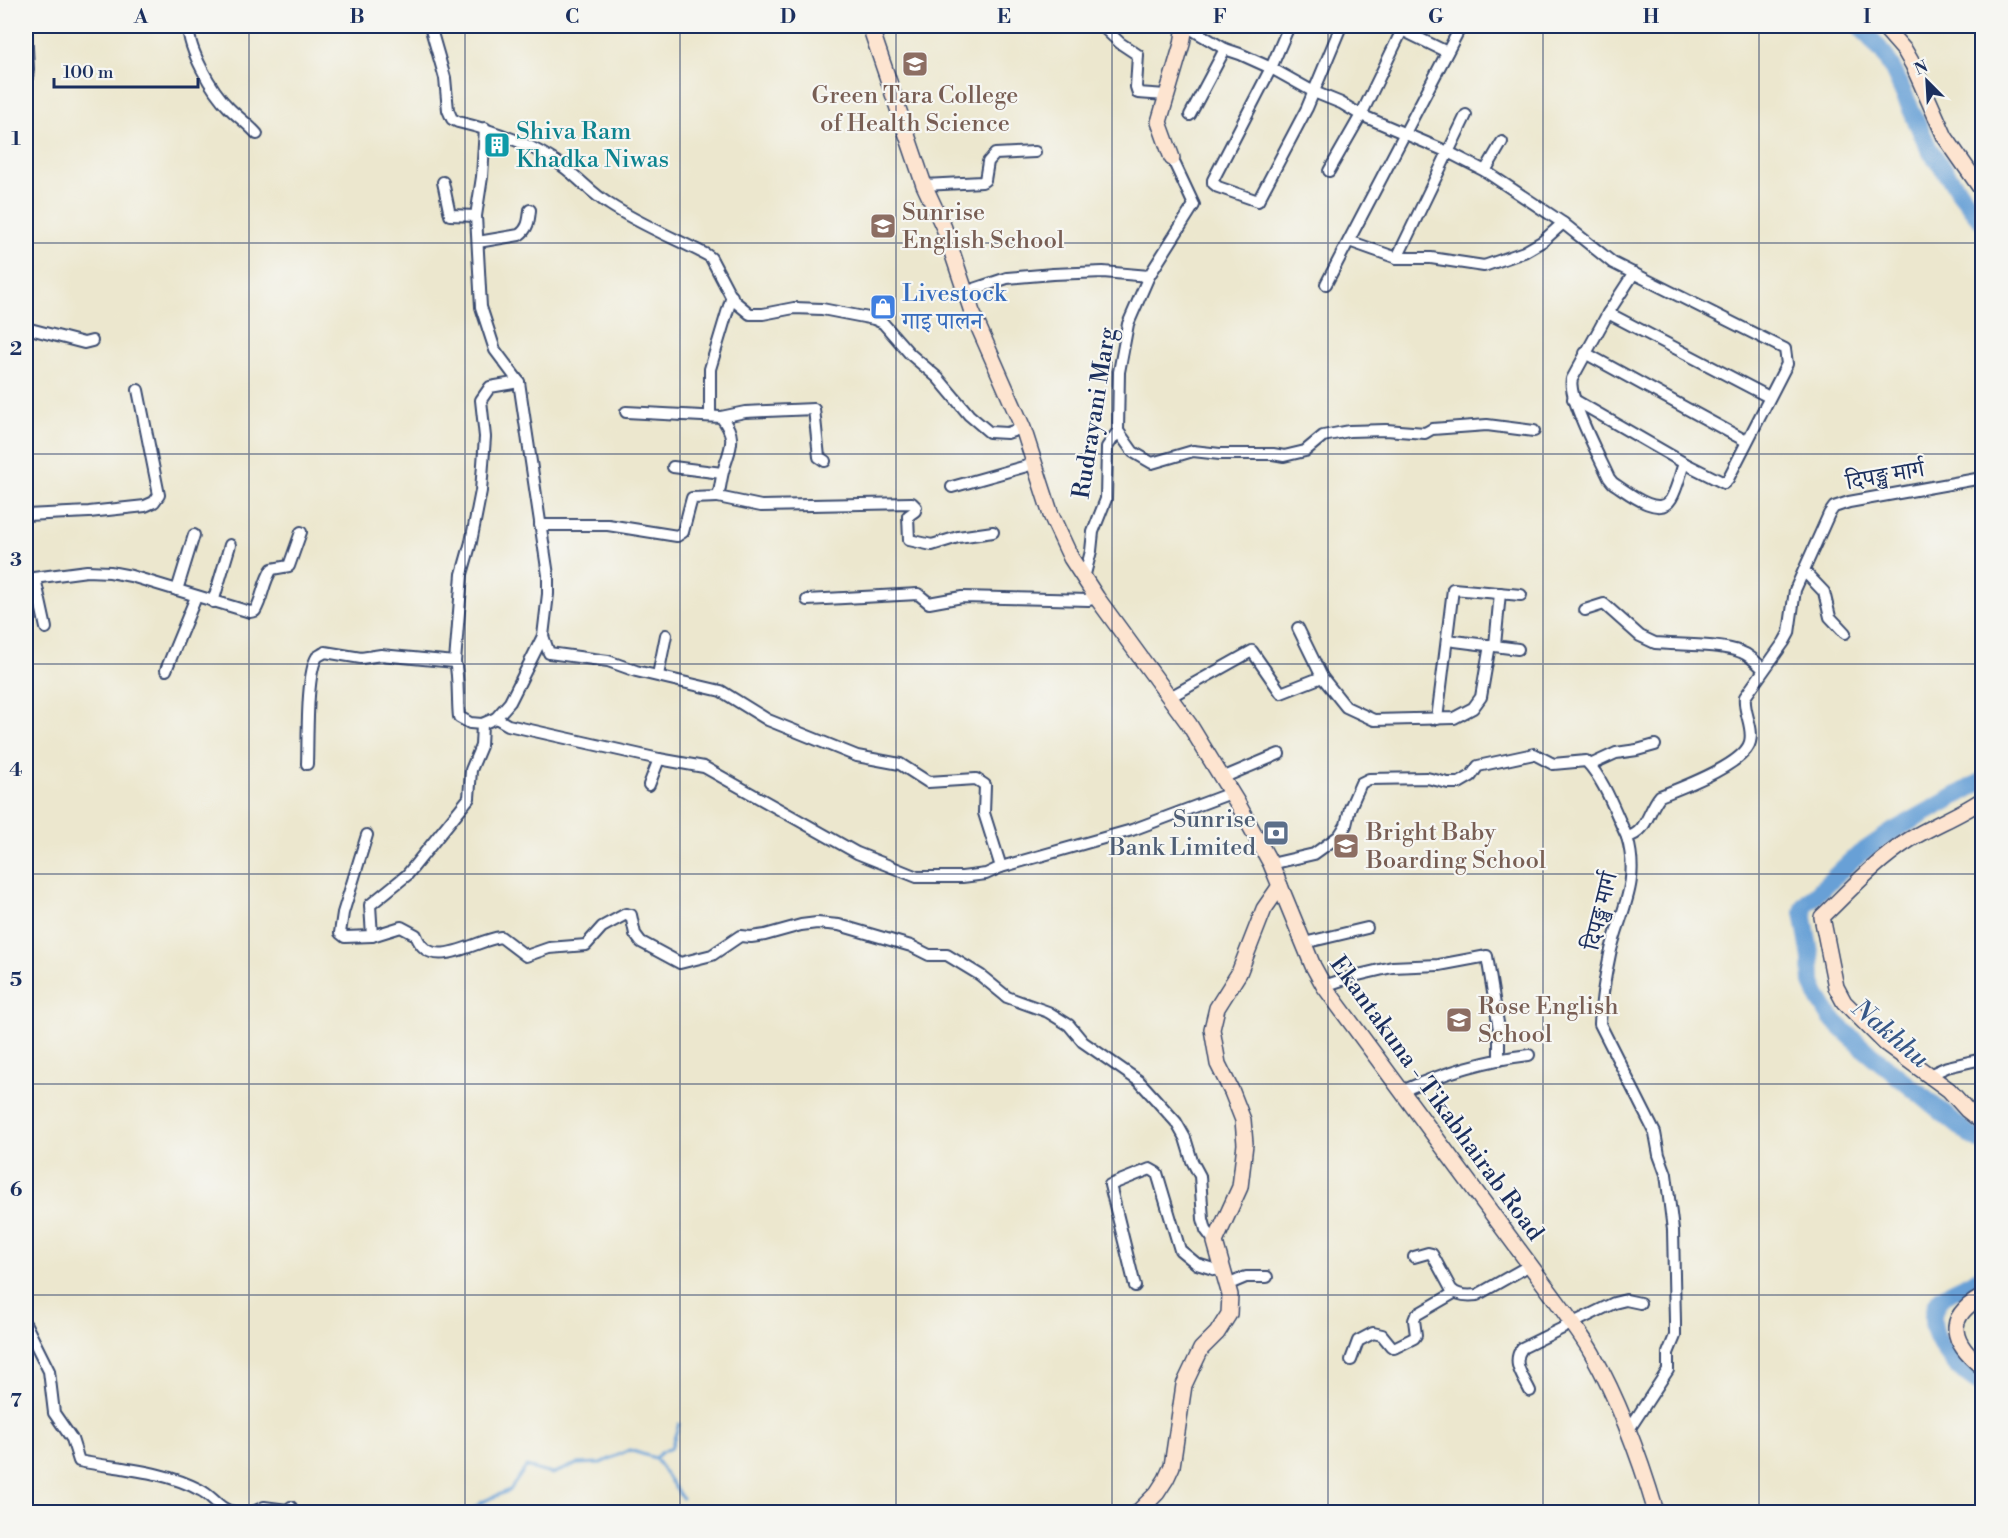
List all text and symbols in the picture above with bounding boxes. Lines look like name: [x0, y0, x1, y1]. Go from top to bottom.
text: A: [133, 5, 149, 30]
text: B: [349, 5, 365, 30]
text: C: [565, 5, 579, 30]
text: D: [780, 5, 796, 30]
text: E: [997, 5, 1011, 30]
text: F: [1213, 5, 1227, 30]
text: G: [1428, 5, 1444, 30]
text: H: [1643, 5, 1660, 30]
text: I: [1863, 5, 1871, 30]
school or university icon: Green Tara College of Health Science: [900, 49, 930, 79]
scale bar: [54, 51, 198, 89]
north arrow: [1897, 51, 1957, 111]
text: N: [1911, 56, 1931, 80]
text: 100 m: [63, 61, 114, 84]
place label: Green Tara College of Health Science: [812, 81, 1018, 139]
place label: Shiva Ram Khadka Niwas: [516, 117, 669, 175]
text: 1: [11, 127, 21, 152]
building icon: Shiva Ram Khadka Niwas: [482, 130, 512, 160]
place label: Sunrise English School: [902, 198, 1064, 256]
school or university icon: Sunrise English School: [868, 211, 898, 241]
place label: Livestock गाइ पालन: [901, 279, 1008, 337]
shop icon: Livestock गाइ पालन: [868, 292, 898, 322]
street label: Rudrayani Marg: [1067, 325, 1123, 501]
text: 2: [10, 337, 22, 362]
street label: दिपङ्ख मार्ग: [1842, 454, 1928, 498]
text: 3: [10, 548, 22, 573]
text: 4: [9, 758, 23, 783]
place label: Sunrise Bank Limited: [1108, 805, 1256, 863]
bank icon: Sunrise Bank Limited: [1261, 818, 1291, 848]
place label: Bright Baby Boarding School: [1365, 818, 1546, 876]
school or university icon: Bright Baby Boarding School: [1331, 831, 1361, 861]
street label: दिपङ्ख मार्ग: [1577, 868, 1625, 954]
street label: Ekantakuna - Tikabhairab Road: [1323, 950, 1550, 1247]
text: 5: [10, 968, 22, 993]
place label: Rose English School: [1478, 992, 1619, 1050]
water label: Nakhhu: [1844, 992, 1936, 1075]
school or university icon: Rose English School: [1444, 1005, 1474, 1035]
text: 6: [10, 1178, 23, 1203]
text: 7: [10, 1389, 22, 1414]

